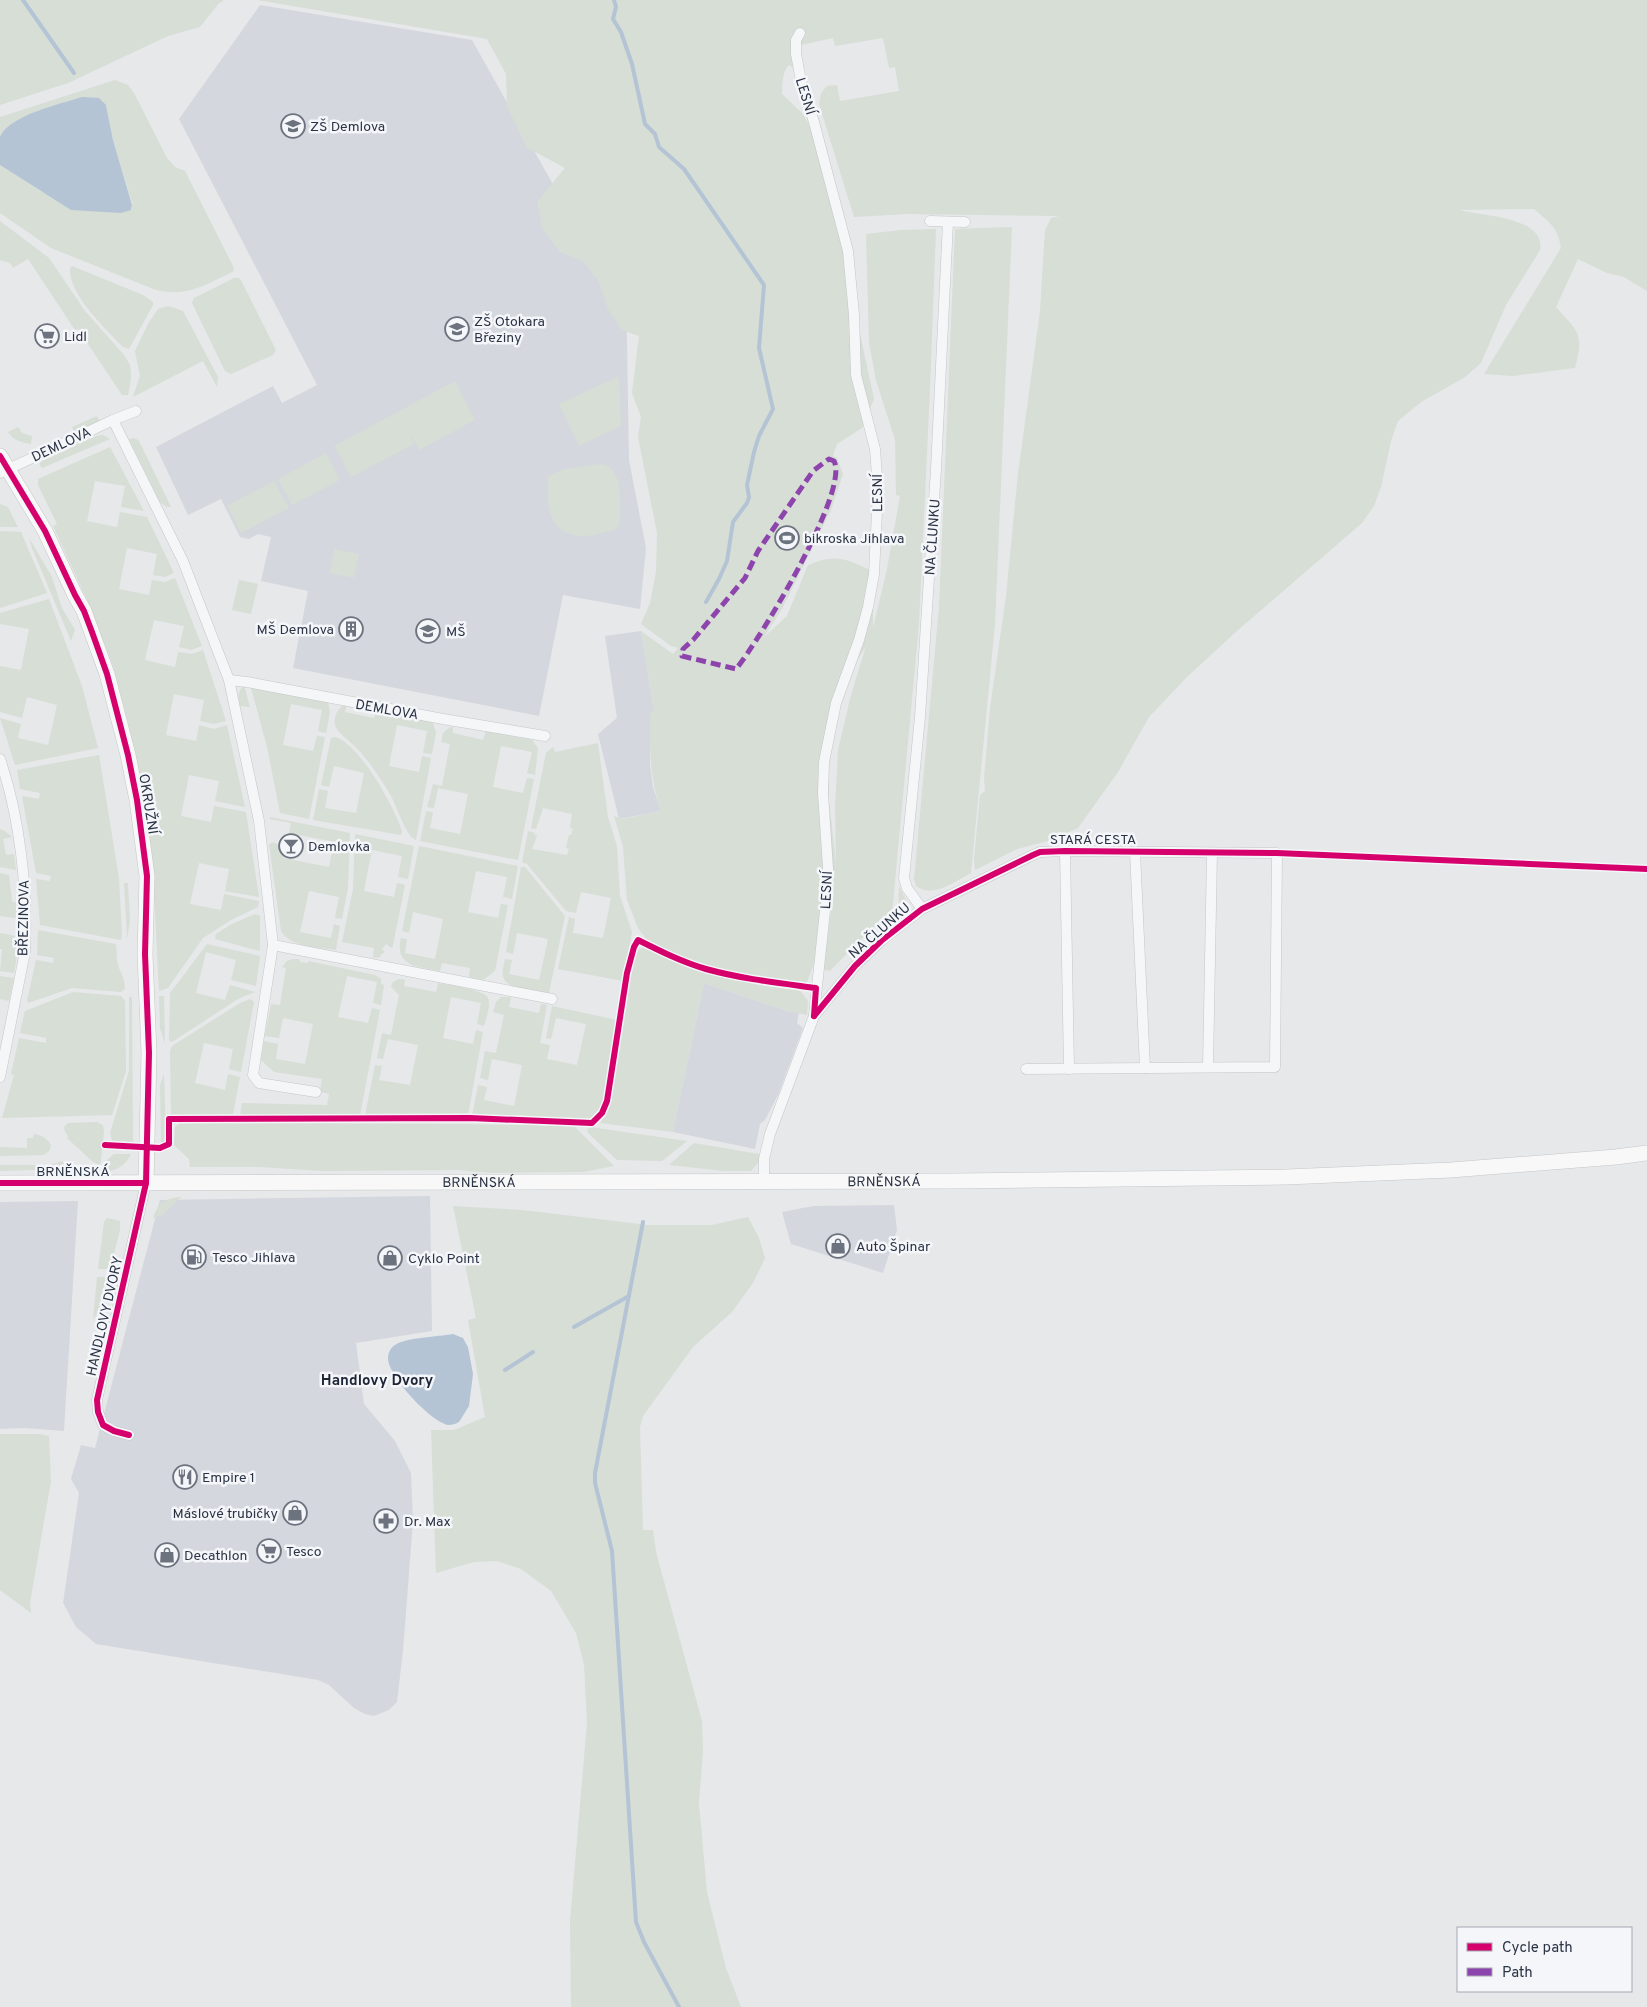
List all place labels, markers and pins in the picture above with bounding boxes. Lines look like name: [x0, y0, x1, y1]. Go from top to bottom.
school or university icon: ZŠ Demlova: [280, 113, 306, 139]
place label: ZŠ Demlova: [310, 118, 385, 136]
place label: ZŠ Otokara Březiny: [474, 313, 545, 347]
school or university icon: ZŠ Otokara Březiny: [444, 316, 470, 342]
supermarket icon: Lidl: [34, 323, 60, 349]
place label: Lidl: [64, 329, 87, 346]
sports icon: bikroska Jihlava: [774, 525, 800, 551]
place label: bikroska Jihlava: [804, 531, 904, 548]
building icon: MŠ Demlova: [338, 616, 364, 642]
school or university icon: MŠ: [415, 618, 441, 644]
place label: MŠ Demlova: [256, 621, 334, 639]
place label: MŠ: [446, 623, 466, 641]
bar icon: Demlovka: [278, 833, 304, 859]
place label: Demlovka: [308, 839, 370, 856]
shop icon: Auto Špinar: [825, 1233, 851, 1259]
place label: Auto Špinar: [856, 1238, 931, 1256]
fuel station icon: Tesco Jihlava: [181, 1244, 207, 1270]
shop icon: Cyklo Point: [377, 1245, 403, 1271]
place label: Tesco Jihlava: [212, 1250, 295, 1267]
place label: Cyklo Point: [408, 1251, 480, 1268]
restaurant icon: Empire 1: [172, 1464, 198, 1490]
place label: Empire 1: [202, 1470, 255, 1487]
shop icon: Máslové trubičky: [282, 1500, 308, 1526]
place label: Máslové trubičky: [173, 1506, 278, 1523]
pharmacy icon: Dr. Max: [373, 1508, 399, 1534]
place label: Dr. Max: [404, 1514, 451, 1531]
supermarket icon: Tesco: [256, 1538, 282, 1564]
shop icon: Decathlon: [154, 1542, 180, 1568]
place label: Tesco: [286, 1544, 322, 1561]
place label: Decathlon: [184, 1548, 247, 1565]

